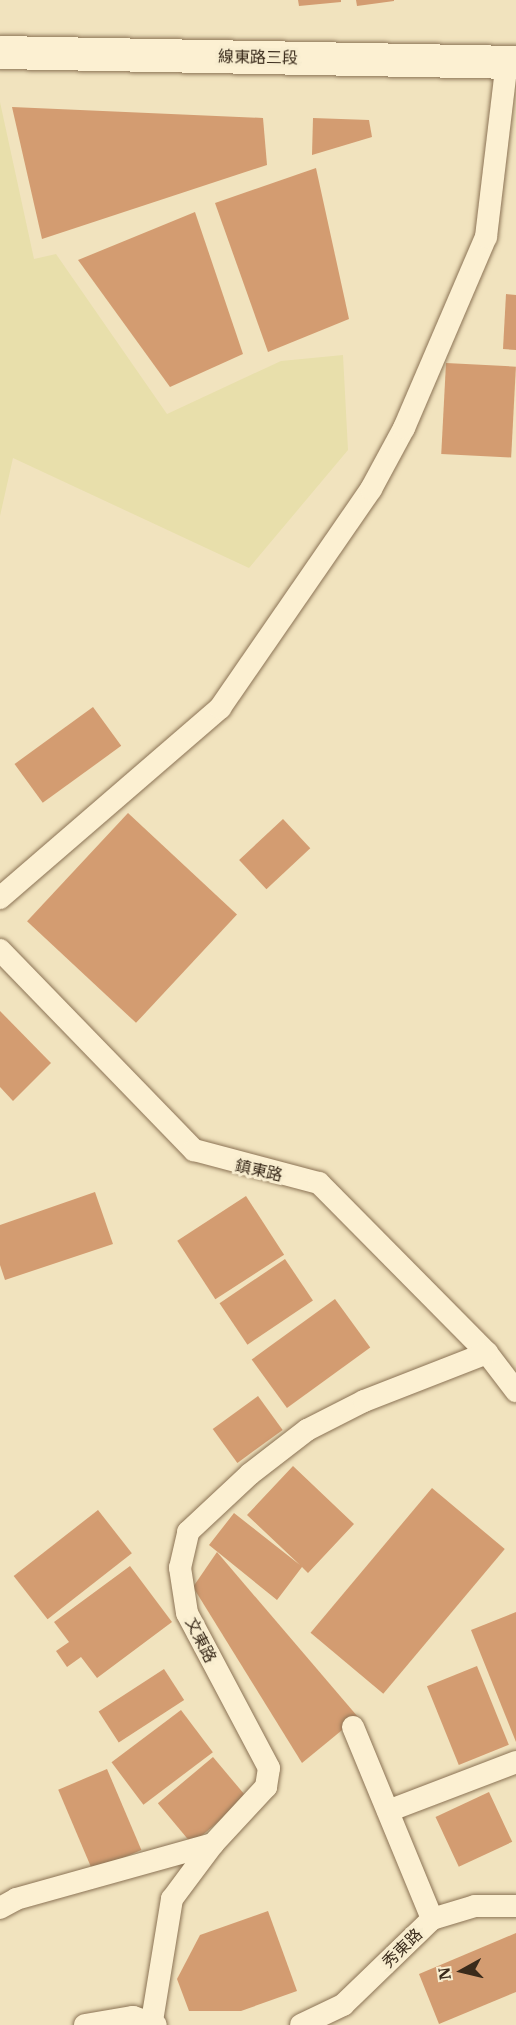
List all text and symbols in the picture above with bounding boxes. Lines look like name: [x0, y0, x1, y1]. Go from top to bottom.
street label: 線東路三段: [218, 47, 298, 67]
street label: 鎮東路: [233, 1155, 285, 1185]
street label: 文東路: [182, 1614, 220, 1666]
street label: 秀東路: [378, 1924, 426, 1972]
north arrow: [432, 1941, 492, 2001]
text: N: [433, 1966, 455, 1981]

